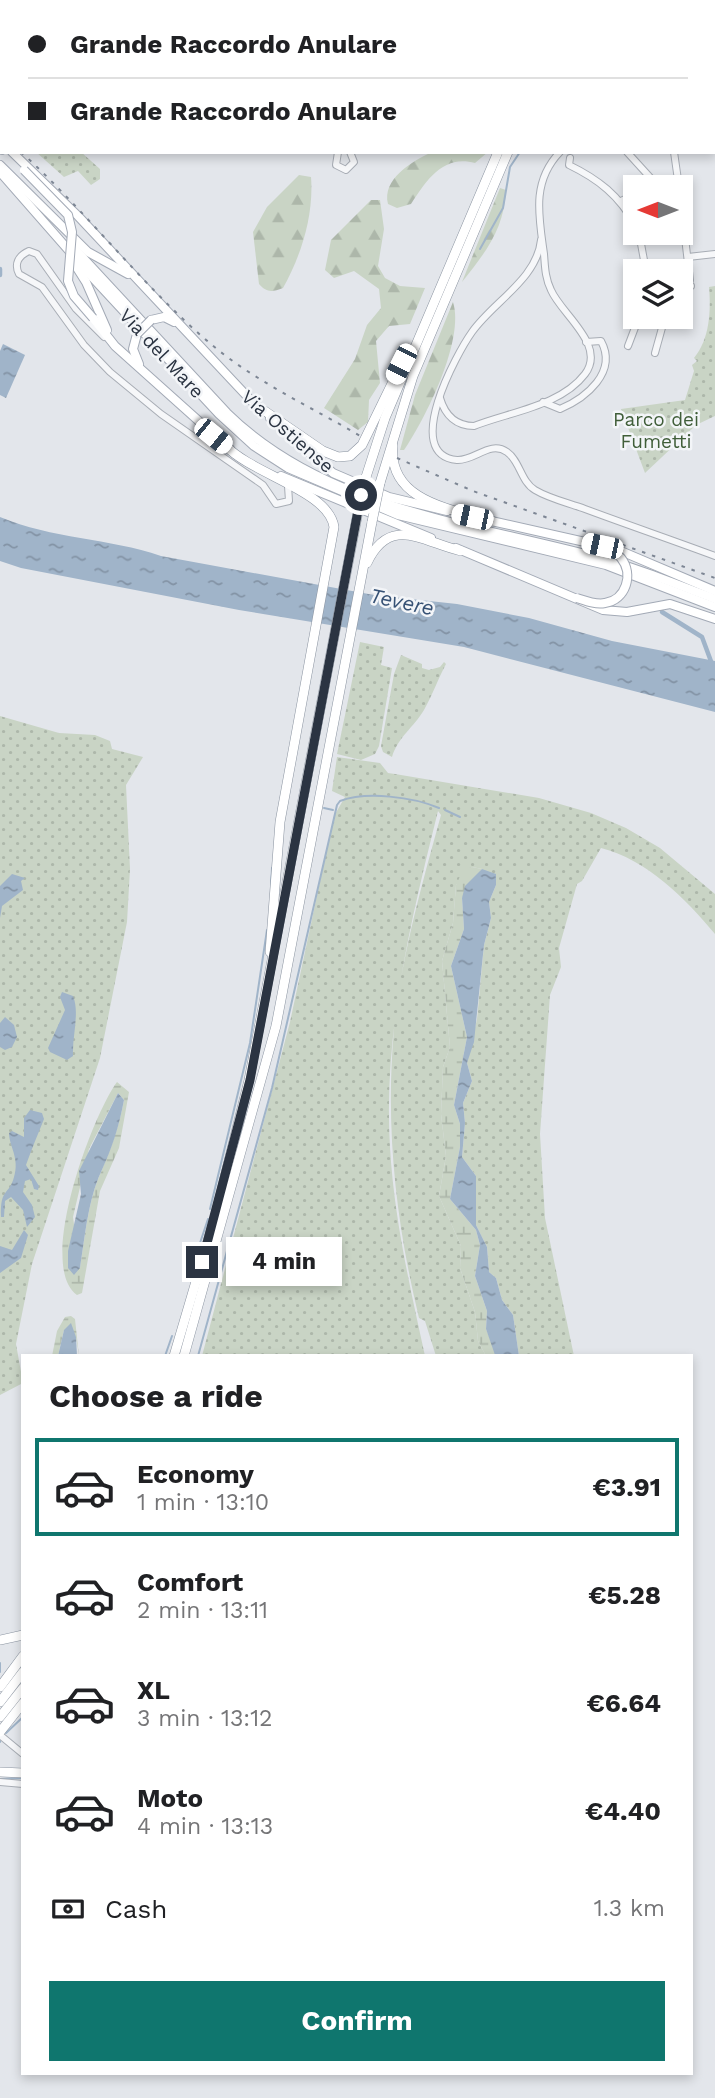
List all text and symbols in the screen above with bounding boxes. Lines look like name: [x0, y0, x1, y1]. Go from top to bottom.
text: Grande Raccordo Anulare: [70, 29, 397, 59]
text: Grande Raccordo Anulare: [70, 96, 397, 126]
north arrow: [623, 175, 693, 245]
map controls: [623, 175, 693, 329]
button: layers: [623, 259, 693, 329]
street label: Via del Mare: [114, 304, 209, 403]
car: [383, 341, 420, 387]
street label: Via Ostiense: [237, 385, 339, 478]
park label: Parco dei Fumetti: [613, 408, 699, 453]
car: [191, 415, 236, 457]
route start: [345, 479, 377, 511]
car: [450, 502, 495, 532]
car: [580, 531, 625, 561]
water label: Tevere: [368, 583, 436, 620]
callout: 4 min: [227, 1238, 342, 1286]
route end: [186, 1246, 218, 1278]
text: 4 min: [252, 1248, 316, 1275]
text: Choose a ride: [49, 1377, 263, 1415]
icon: car: [53, 1456, 116, 1519]
text: Economy: [137, 1459, 254, 1489]
text: €3.91: [593, 1472, 661, 1502]
text: 1 min · 13:10: [137, 1489, 269, 1516]
icon: car: [53, 1564, 116, 1627]
text: Comfort: [137, 1567, 243, 1597]
text: €5.28: [588, 1580, 661, 1610]
text: 2 min · 13:11: [137, 1597, 268, 1624]
icon: car: [53, 1672, 116, 1735]
text: XL: [137, 1675, 170, 1705]
text: €6.64: [587, 1688, 661, 1718]
text: 3 min · 13:12: [137, 1705, 273, 1732]
icon: car: [53, 1780, 116, 1843]
text: Moto: [137, 1783, 203, 1813]
text: €4.40: [585, 1796, 661, 1826]
text: 4 min · 13:13: [137, 1813, 273, 1840]
icon: cash: [49, 1890, 87, 1928]
text: Cash: [105, 1894, 167, 1924]
text: 1.3 km: [594, 1895, 665, 1922]
button: Confirm: [49, 1981, 665, 2061]

